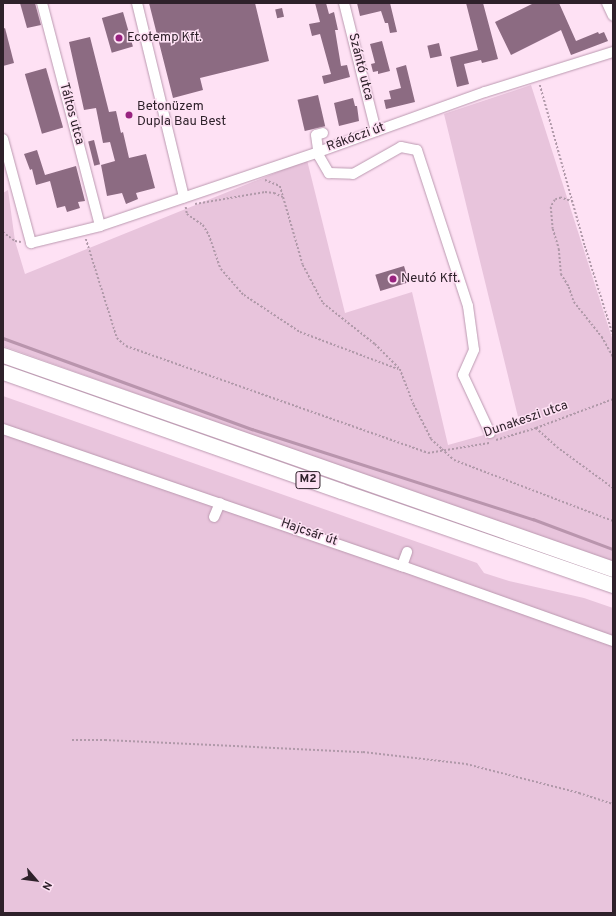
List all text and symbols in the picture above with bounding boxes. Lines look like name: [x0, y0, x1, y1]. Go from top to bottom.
place label: Ecotemp Kft.: [127, 30, 202, 46]
street label: Szántó utca: [344, 32, 376, 102]
marker: Ecotemp Kft.: [114, 33, 124, 43]
street label: Táltos utca: [55, 81, 87, 147]
place label: Betonüzem Dupla Bau Best: [137, 100, 226, 131]
marker: Betonüzem Dupla Bau Best: [124, 110, 134, 120]
street label: Rákóczi út: [325, 120, 387, 156]
place label: Neutó Kft.: [401, 271, 460, 287]
marker: Neutó Kft.: [388, 274, 398, 284]
street label: Dunakeszi utca: [482, 398, 570, 442]
road number: M2: [295, 470, 321, 490]
street label: Hajcsár út: [279, 516, 339, 550]
north arrow: [16, 860, 56, 900]
text: N: [39, 879, 55, 892]

